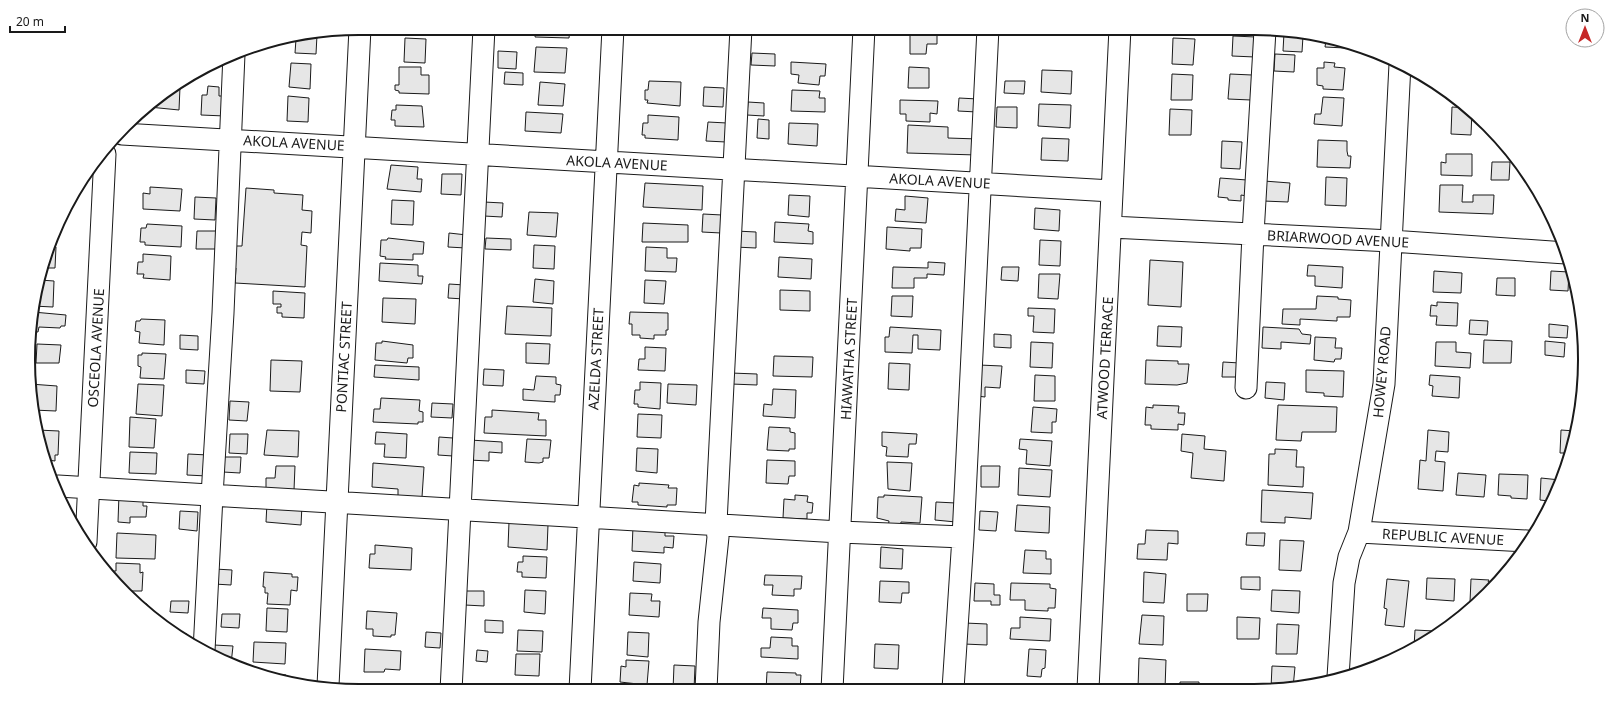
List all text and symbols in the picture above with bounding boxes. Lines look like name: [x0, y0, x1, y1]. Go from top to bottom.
scale bar: [10, 8, 65, 34]
north arrow: [1565, 8, 1605, 48]
text: N: [1581, 10, 1589, 25]
text: 20 m: [16, 13, 44, 30]
street label: AKOLA AVENUE: [243, 130, 345, 155]
street label: AKOLA AVENUE: [566, 150, 668, 175]
street label: AKOLA AVENUE: [889, 168, 991, 193]
street label: BRIARWOOD AVENUE: [1267, 225, 1409, 252]
street label: OSCEOLA AVENUE: [83, 288, 108, 408]
street label: ATWOOD TERRACE: [1092, 296, 1117, 420]
street label: HIAWATHA STREET: [836, 297, 861, 420]
street label: PONTIAC STREET: [331, 301, 356, 413]
street label: AZELDA STREET: [583, 307, 608, 410]
street label: HOWEY ROAD: [1368, 325, 1395, 419]
street label: REPUBLIC AVENUE: [1382, 524, 1504, 549]

